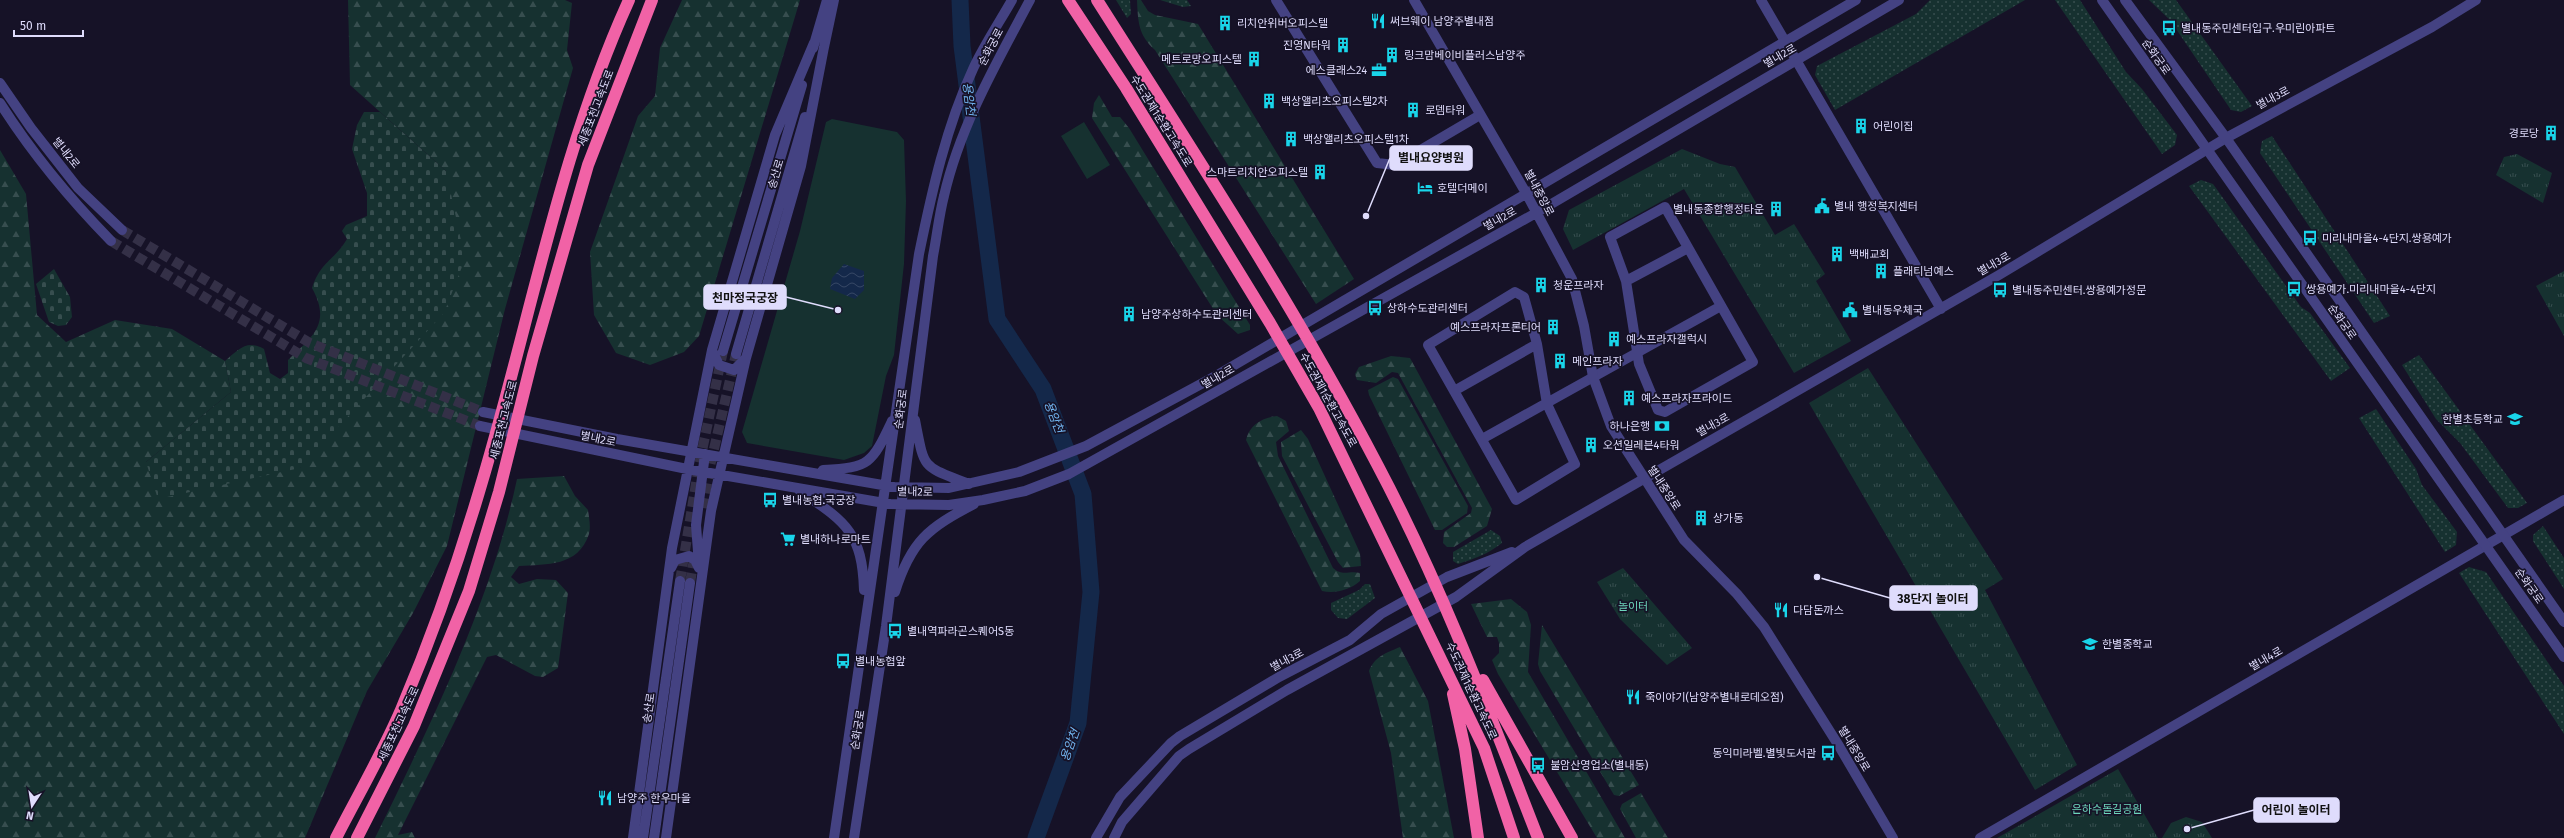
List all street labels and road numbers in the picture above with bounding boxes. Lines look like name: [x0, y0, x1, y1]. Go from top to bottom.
street label: 순화궁로: [976, 26, 1006, 68]
street label: 순화궁로: [2139, 37, 2173, 77]
street label: 별내2로: [1761, 41, 1799, 71]
street label: 세종포천고속도로: [575, 68, 617, 148]
street label: 수도권제1순환고속도로: [1127, 73, 1195, 169]
street label: 별내3로: [2254, 84, 2292, 112]
street label: 별내2로: [50, 135, 82, 171]
street label: 송산로: [765, 158, 787, 190]
street label: 별내중앙로: [1521, 168, 1557, 218]
street label: 별내2로: [1481, 205, 1519, 233]
street label: 별내3로: [1975, 249, 2013, 279]
street label: 순화궁로: [2325, 302, 2359, 342]
street label: 수도권제1순환고속도로: [1297, 351, 1359, 449]
street label: 별내2로: [1199, 362, 1237, 392]
street label: 세종포천고속도로: [488, 379, 520, 461]
street label: 순화궁로: [892, 388, 910, 430]
street label: 별내3로: [1694, 411, 1732, 439]
street label: 별내2로: [579, 429, 617, 449]
street label: 별내중앙로: [1645, 463, 1683, 513]
street label: 별내2로: [897, 485, 933, 499]
street label: 순화궁로: [2512, 566, 2546, 606]
street label: 수도권제1순환고속도로: [1443, 640, 1499, 742]
street label: 별내4로: [2247, 644, 2285, 674]
street label: 별내3로: [1268, 646, 1306, 674]
street label: 세종포천고속도로: [376, 685, 422, 763]
street label: 송산로: [640, 692, 658, 724]
street label: 순화궁로: [848, 709, 868, 751]
street label: 별내중앙로: [1835, 724, 1873, 774]

